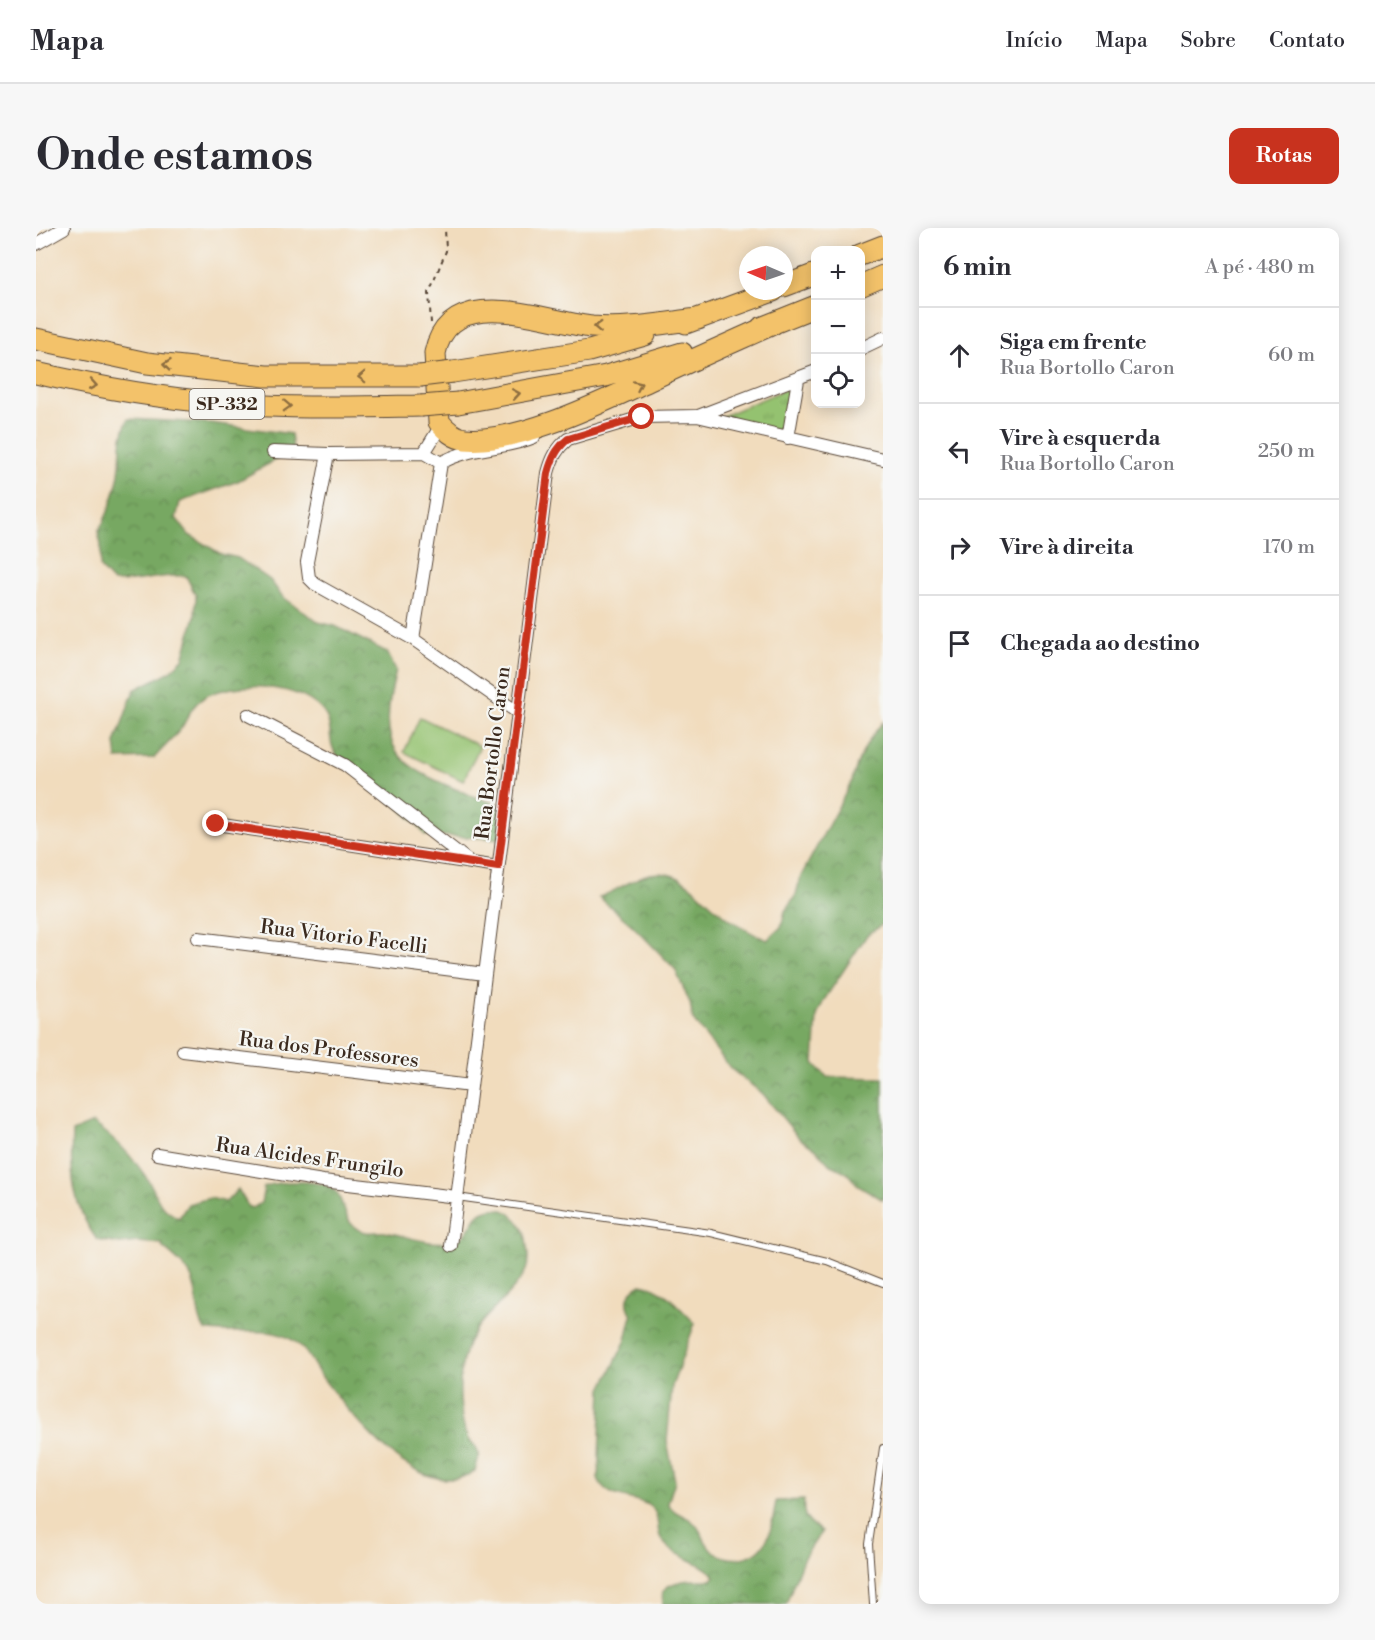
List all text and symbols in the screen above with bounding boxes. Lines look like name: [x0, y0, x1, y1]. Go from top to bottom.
text: Mapa: [30, 24, 104, 59]
text: Início: [1006, 28, 1063, 54]
text: Mapa: [1096, 28, 1148, 54]
text: Sobre: [1181, 28, 1236, 54]
text: Contato: [1269, 28, 1345, 54]
button: Rotas: [1229, 128, 1339, 184]
text: Onde estamos: [36, 130, 313, 183]
north arrow: [739, 246, 793, 300]
map controls: [811, 246, 865, 408]
button: +: [811, 246, 865, 300]
text: 6 min: [943, 251, 1011, 283]
text: A pé · 480 m: [1205, 255, 1315, 280]
button: −: [811, 300, 865, 354]
one-way arrow: [594, 320, 603, 333]
text: Siga em frente: [1000, 329, 1147, 356]
icon: ahead: [943, 339, 976, 372]
text: 60 m: [1268, 343, 1315, 368]
button: locate: [811, 354, 865, 408]
text: Rua Bortollo Caron: [1000, 356, 1175, 381]
one-way arrow: [163, 359, 172, 372]
one-way arrow: [357, 371, 366, 384]
one-way arrow: [88, 378, 98, 391]
one-way arrow: [632, 381, 643, 393]
one-way arrow: [511, 388, 520, 400]
road number: SP-332: [190, 389, 264, 419]
one-way arrow: [282, 400, 291, 413]
route start: [628, 403, 654, 429]
text: Vire à esquerda: [1000, 425, 1160, 452]
icon: left: [943, 435, 976, 468]
text: 250 m: [1258, 439, 1315, 464]
text: Rua Bortollo Caron: [1000, 452, 1175, 477]
icon: right: [943, 531, 976, 564]
text: Vire à direita: [1000, 534, 1134, 561]
text: 170 m: [1263, 535, 1315, 560]
icon: arrive: [943, 627, 976, 660]
text: Chegada ao destino: [1000, 630, 1200, 657]
street label: Rua Bortollo Caron: [470, 665, 517, 841]
route end: [202, 810, 228, 836]
street label: Rua Vitorio Facelli: [259, 915, 429, 960]
street label: Rua dos Professores: [237, 1027, 420, 1074]
street label: Rua Alcides Frungilo: [214, 1133, 405, 1184]

